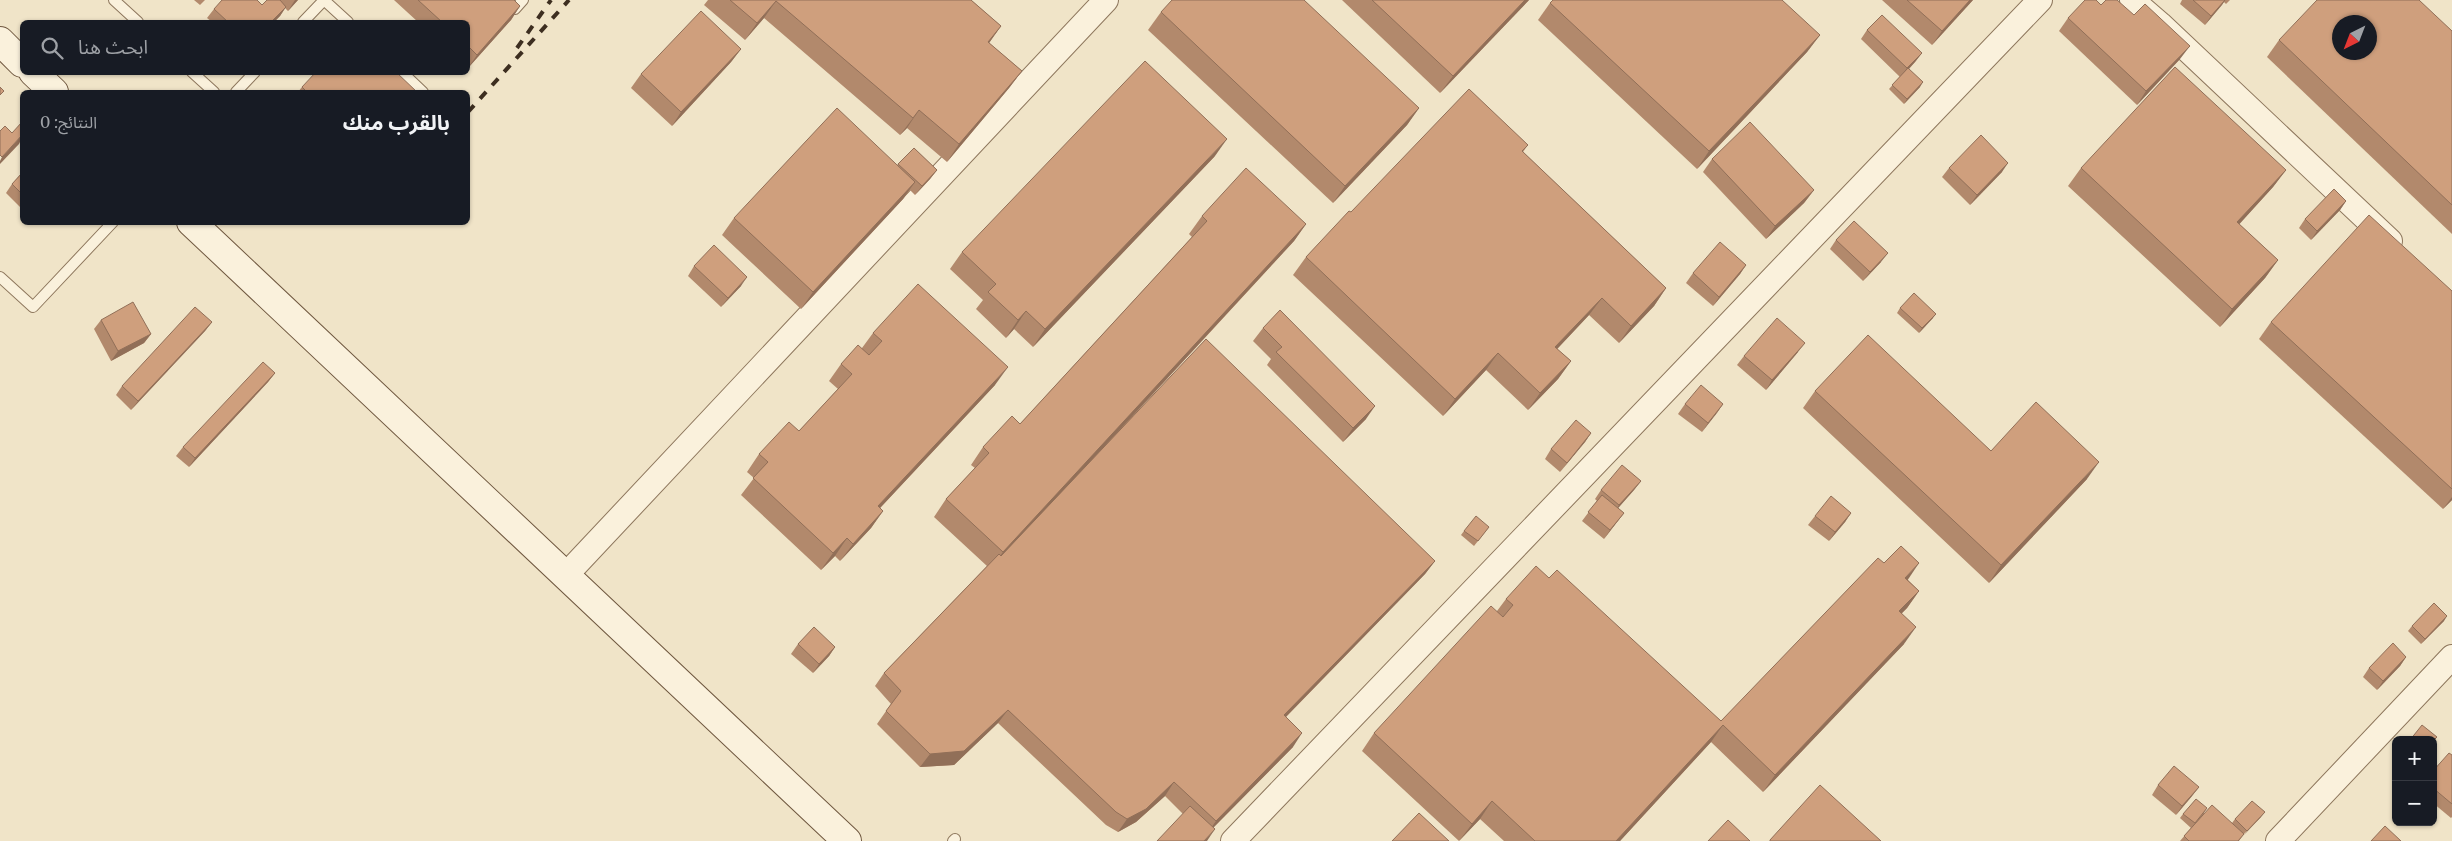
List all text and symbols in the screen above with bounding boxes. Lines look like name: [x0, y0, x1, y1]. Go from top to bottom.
north arrow: [2332, 15, 2377, 60]
search box: [20, 20, 470, 75]
icon: search: [38, 34, 66, 62]
text: ابحث هنا: [78, 35, 148, 59]
text: بالقرب منك: [343, 109, 450, 136]
text: النتائج: 0: [40, 112, 97, 132]
map controls: [2392, 736, 2437, 826]
button: +: [2392, 736, 2437, 781]
button: −: [2392, 781, 2437, 826]

